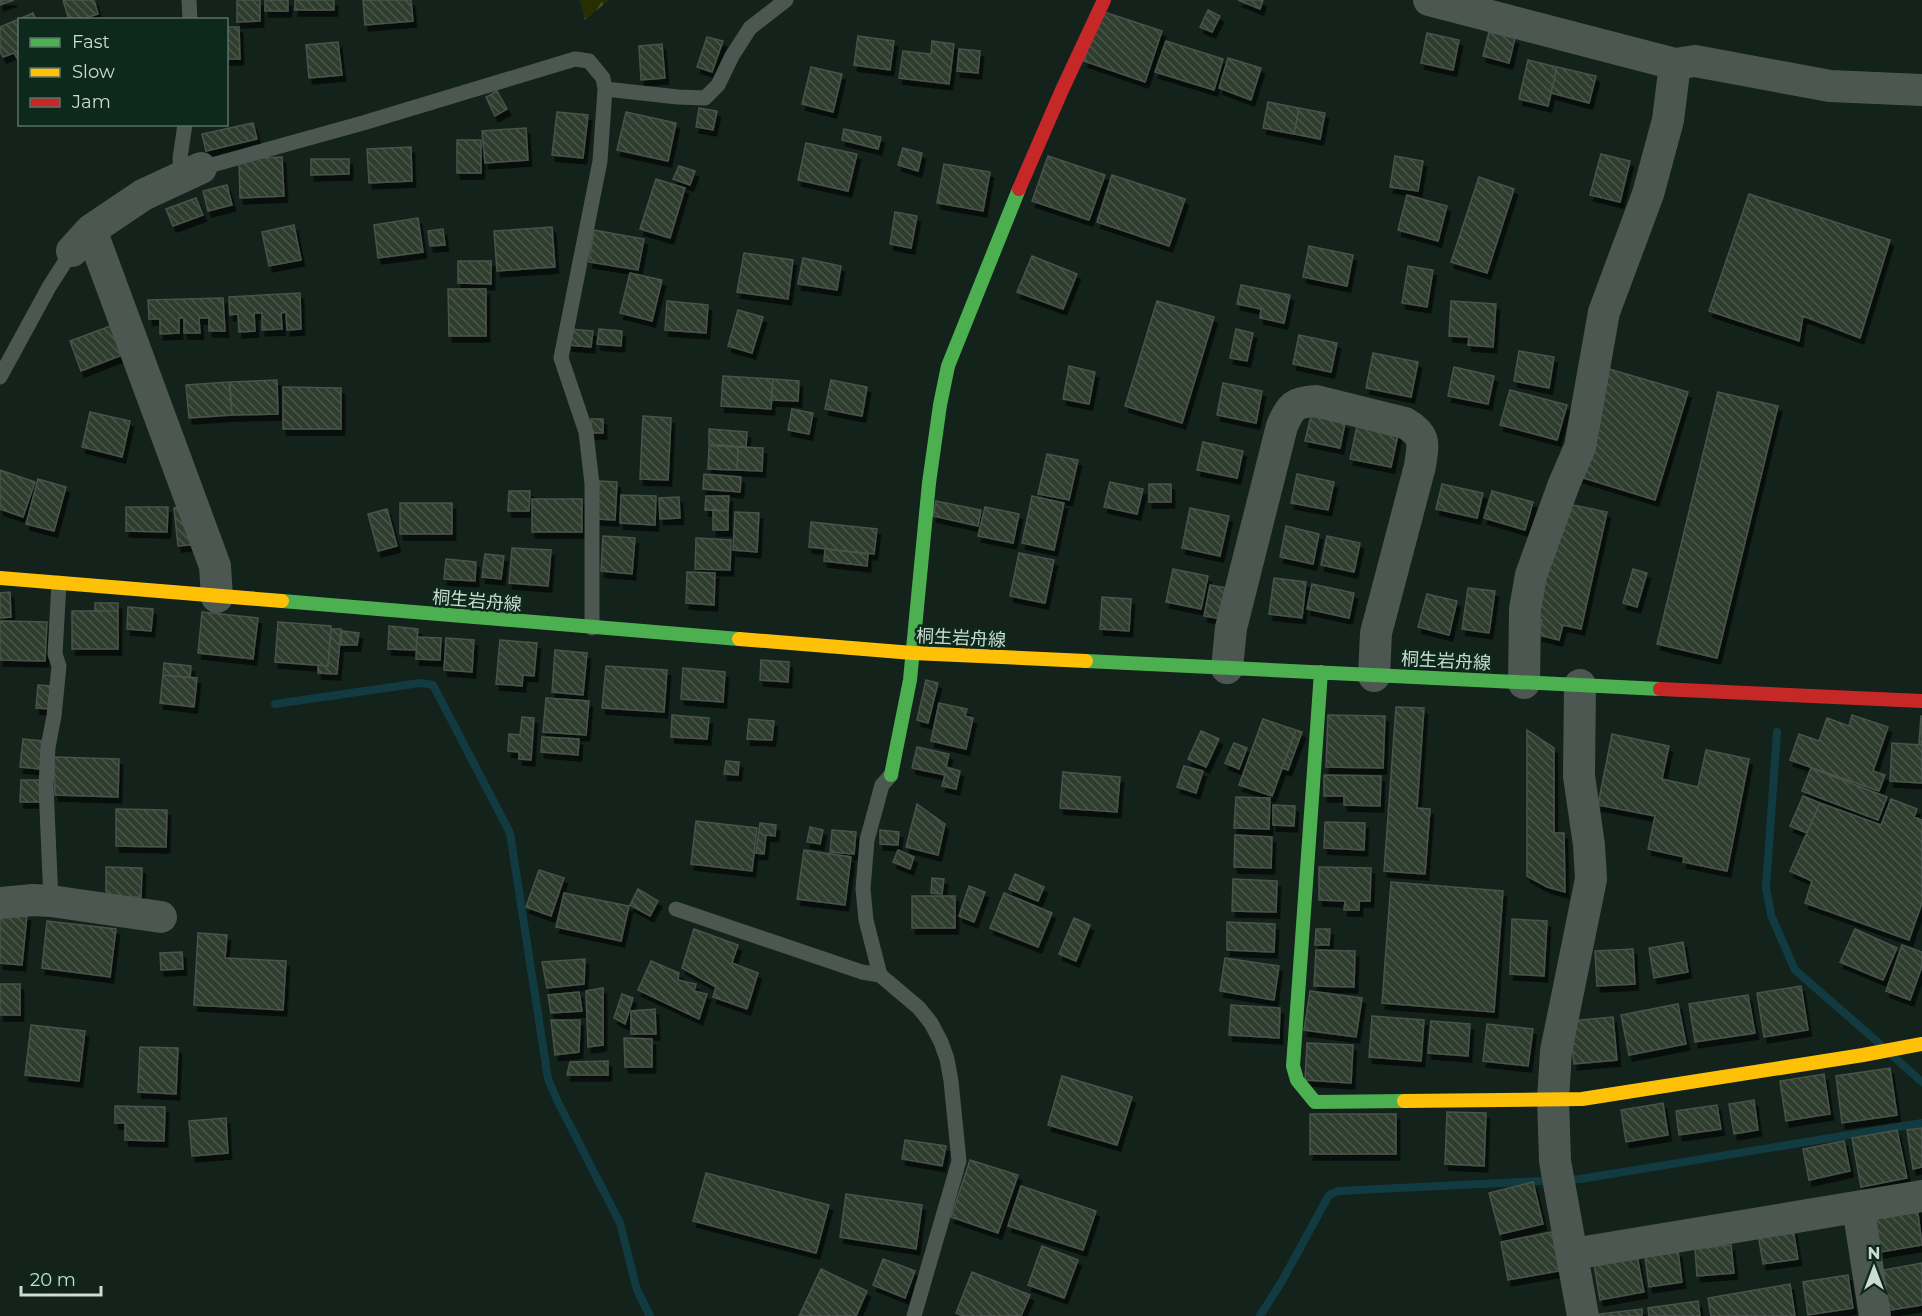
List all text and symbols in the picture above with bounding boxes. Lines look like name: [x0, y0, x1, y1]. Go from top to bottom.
legend: [18, 18, 228, 126]
text: Fast: [72, 31, 110, 53]
text: Slow: [72, 61, 115, 83]
text: Jam: [71, 91, 111, 113]
street label: 桐生岩舟線: [431, 586, 523, 616]
street label: 桐生岩舟線: [915, 625, 1007, 651]
street label: 桐生岩舟線: [1400, 648, 1492, 674]
north arrow: [1844, 1238, 1904, 1298]
text: N: [1868, 1244, 1880, 1263]
scale bar: [21, 1259, 100, 1297]
text: 20 m: [30, 1269, 76, 1291]

